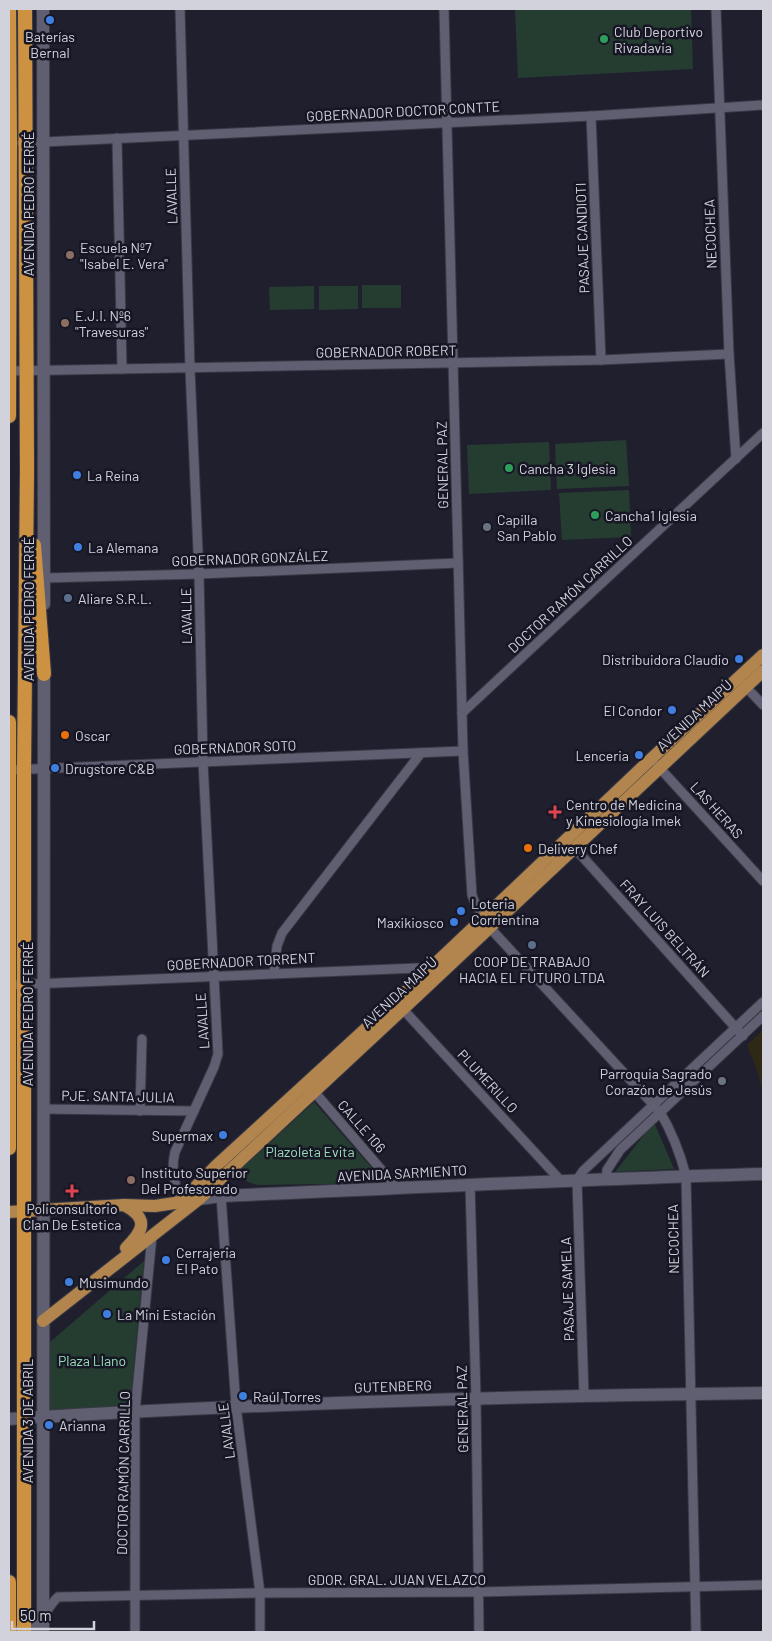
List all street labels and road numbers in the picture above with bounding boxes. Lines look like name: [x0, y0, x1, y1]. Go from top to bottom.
street label: GOBERNADOR DOCTOR CONTTE: [306, 97, 500, 125]
street label: AVENIDA PEDRO FERRÉ: [20, 132, 37, 276]
street label: LAVALLE: [162, 168, 180, 224]
street label: PASAJE CANDIOTI: [572, 182, 592, 294]
street label: NECOCHEA: [700, 198, 720, 269]
street label: GOBERNADOR ROBERT: [315, 341, 457, 361]
street label: GENERAL PAZ: [433, 421, 451, 509]
street label: DOCTOR RAMÓN CARRILLO: [504, 532, 636, 656]
street label: AVENIDA PEDRO FERRÉ: [20, 537, 37, 681]
street label: GOBERNADOR GONZÁLEZ: [171, 547, 329, 569]
street label: LAVALLE: [177, 588, 195, 644]
street label: AVENIDA MAIPÚ: [653, 676, 735, 754]
street label: GOBERNADOR SOTO: [173, 736, 297, 758]
street label: LAS HERAS: [687, 778, 747, 842]
street label: FRAY LUIS BELTRÁN: [617, 876, 713, 980]
street label: AVENIDA PEDRO FERRÉ: [19, 942, 36, 1086]
street label: GOBERNADOR TORRENT: [166, 949, 316, 973]
street label: AVENIDA MAIPÚ: [358, 953, 440, 1031]
street label: LAVALLE: [192, 992, 212, 1050]
street label: PLUMERILLO: [454, 1046, 522, 1116]
street label: PJE. SANTA JULIA: [61, 1087, 175, 1105]
street label: CALLE 106: [335, 1096, 389, 1156]
street label: AVENIDA SARMIENTO: [337, 1161, 467, 1185]
street label: NECOCHEA: [664, 1204, 682, 1274]
street label: PASAJE SAMELA: [557, 1236, 577, 1341]
street label: AVENIDA 3 DE ABRIL: [19, 1359, 36, 1483]
street label: GENERAL PAZ: [453, 1365, 471, 1453]
street label: GUTENBERG: [354, 1376, 432, 1396]
street label: DOCTOR RAMÓN CARRILLO: [113, 1391, 133, 1555]
street label: LAVALLE: [214, 1402, 238, 1460]
street label: GDOR. GRAL. JUAN VELAZCO: [308, 1571, 486, 1588]

